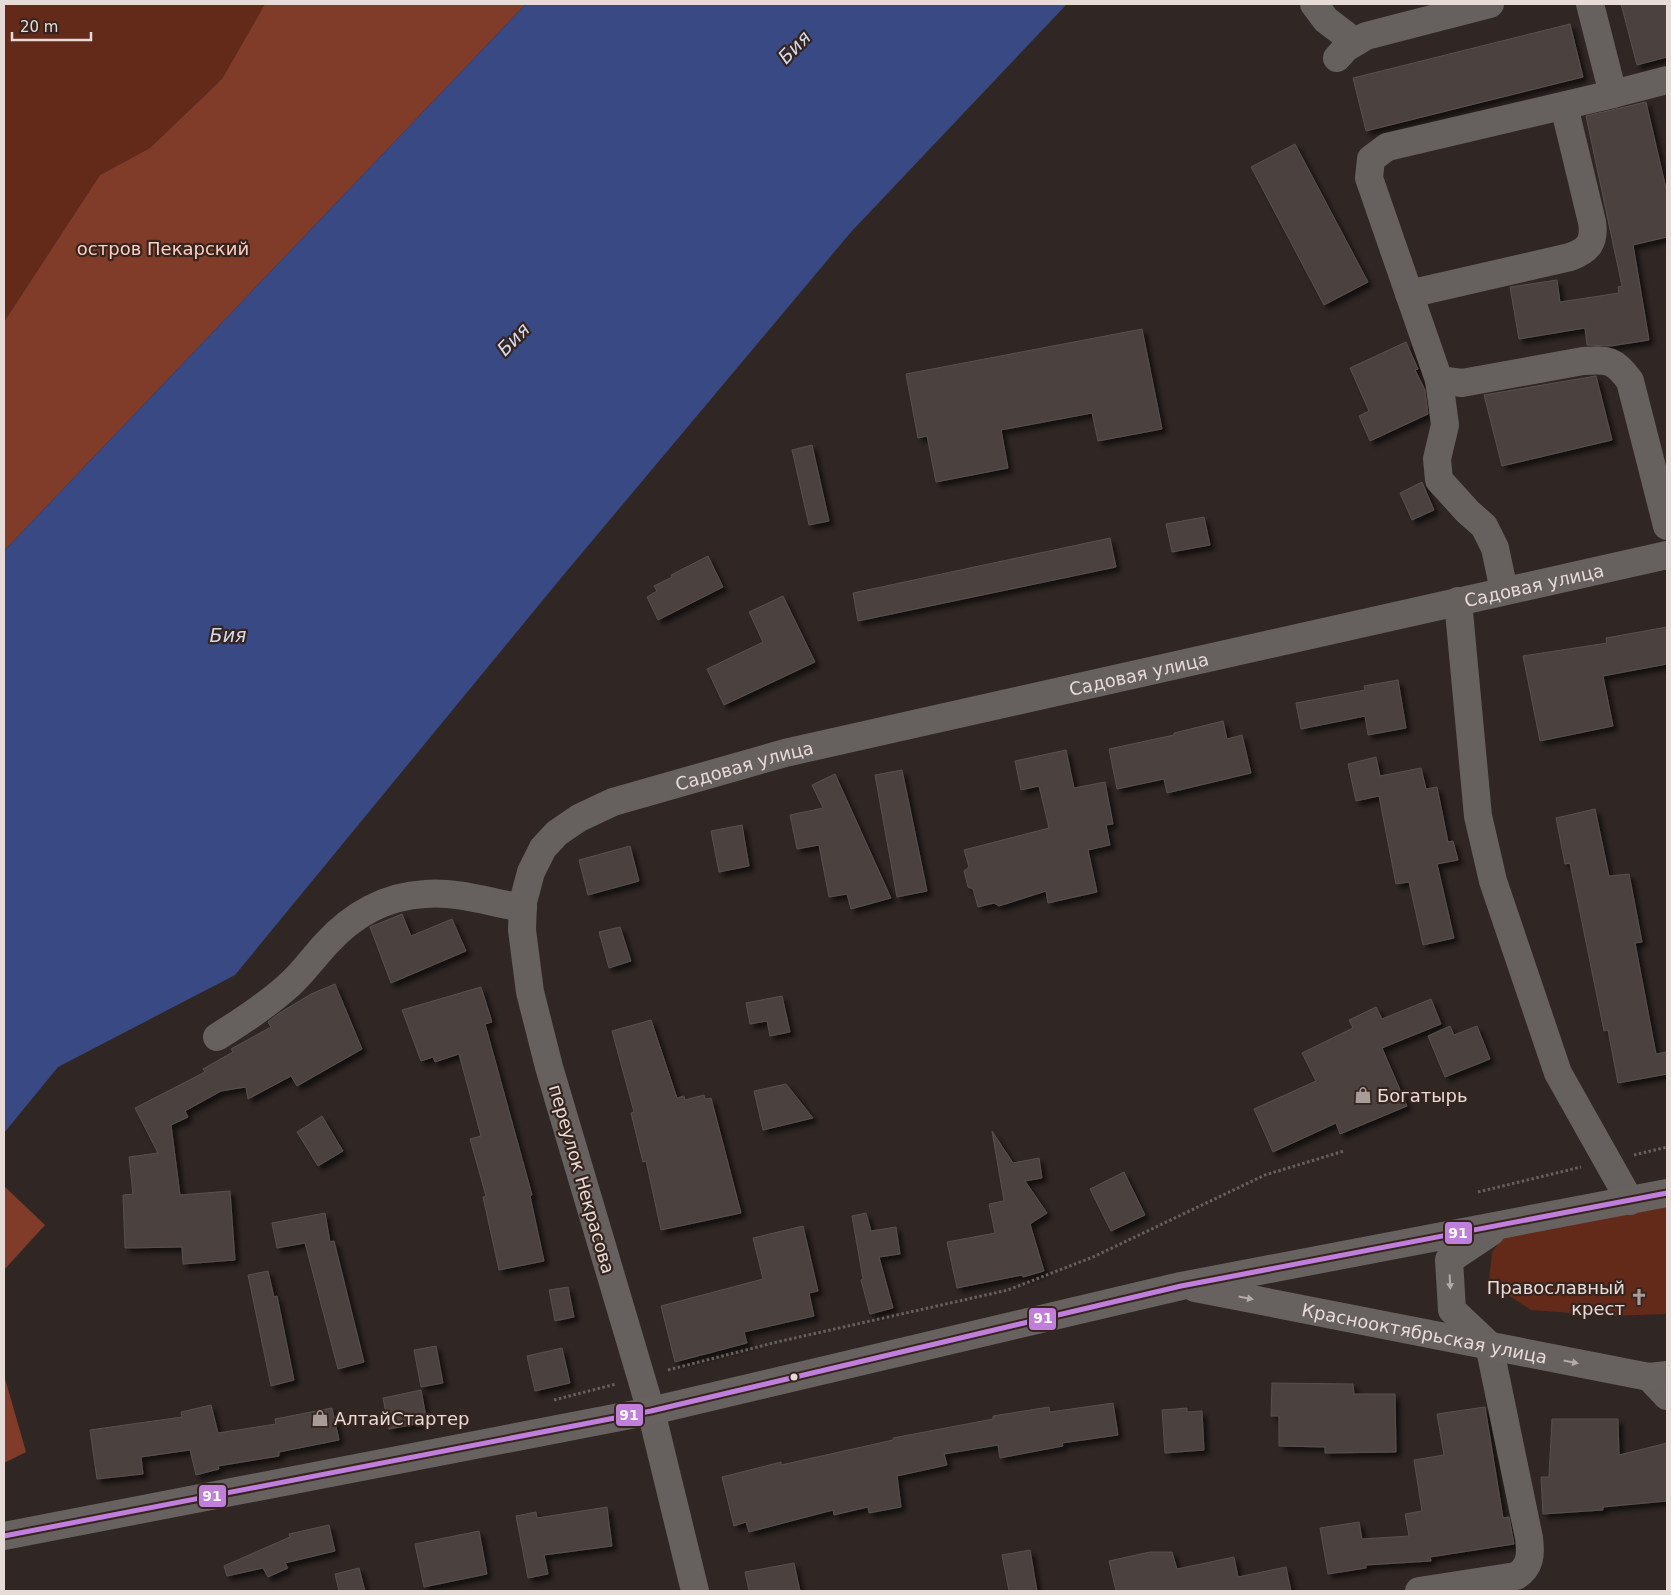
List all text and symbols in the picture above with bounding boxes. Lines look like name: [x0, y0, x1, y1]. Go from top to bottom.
scale bar: [12, 10, 91, 42]
text: 20 m: [20, 18, 58, 36]
water label: Бия: [773, 26, 815, 68]
park label: остров Пекарский: [77, 238, 249, 259]
water label: Бия: [492, 318, 534, 360]
street label: Садовая улица: [1462, 559, 1606, 611]
water label: Бия: [210, 624, 246, 646]
street label: Садовая улица: [1067, 648, 1211, 699]
street label: Садовая улица: [673, 736, 815, 794]
street label: переулок Некрасова: [545, 1082, 619, 1276]
shop icon: Богатырь: [1353, 1085, 1373, 1105]
place label: Богатырь: [1377, 1085, 1468, 1106]
line badge: 91: [1444, 1221, 1473, 1245]
text: 91: [1448, 1225, 1468, 1241]
one-way arrow: [1447, 1274, 1455, 1290]
place label: Православный крест: [1487, 1277, 1625, 1319]
church icon: Православный крест: [1629, 1287, 1649, 1307]
one-way arrow: [1238, 1295, 1254, 1303]
street label: Краснооктябрьская улица: [1300, 1299, 1549, 1367]
line badge: 91: [1028, 1307, 1057, 1331]
text: 91: [1033, 1310, 1053, 1326]
one-way arrow: [1563, 1358, 1579, 1366]
unlabelled marker: [789, 1372, 799, 1382]
line badge: 91: [615, 1403, 644, 1427]
text: 91: [619, 1407, 639, 1423]
shop icon: АлтайСтартер: [310, 1408, 330, 1428]
place label: АлтайСтартер: [334, 1408, 470, 1429]
line badge: 91: [198, 1484, 227, 1508]
text: 91: [202, 1488, 222, 1504]

